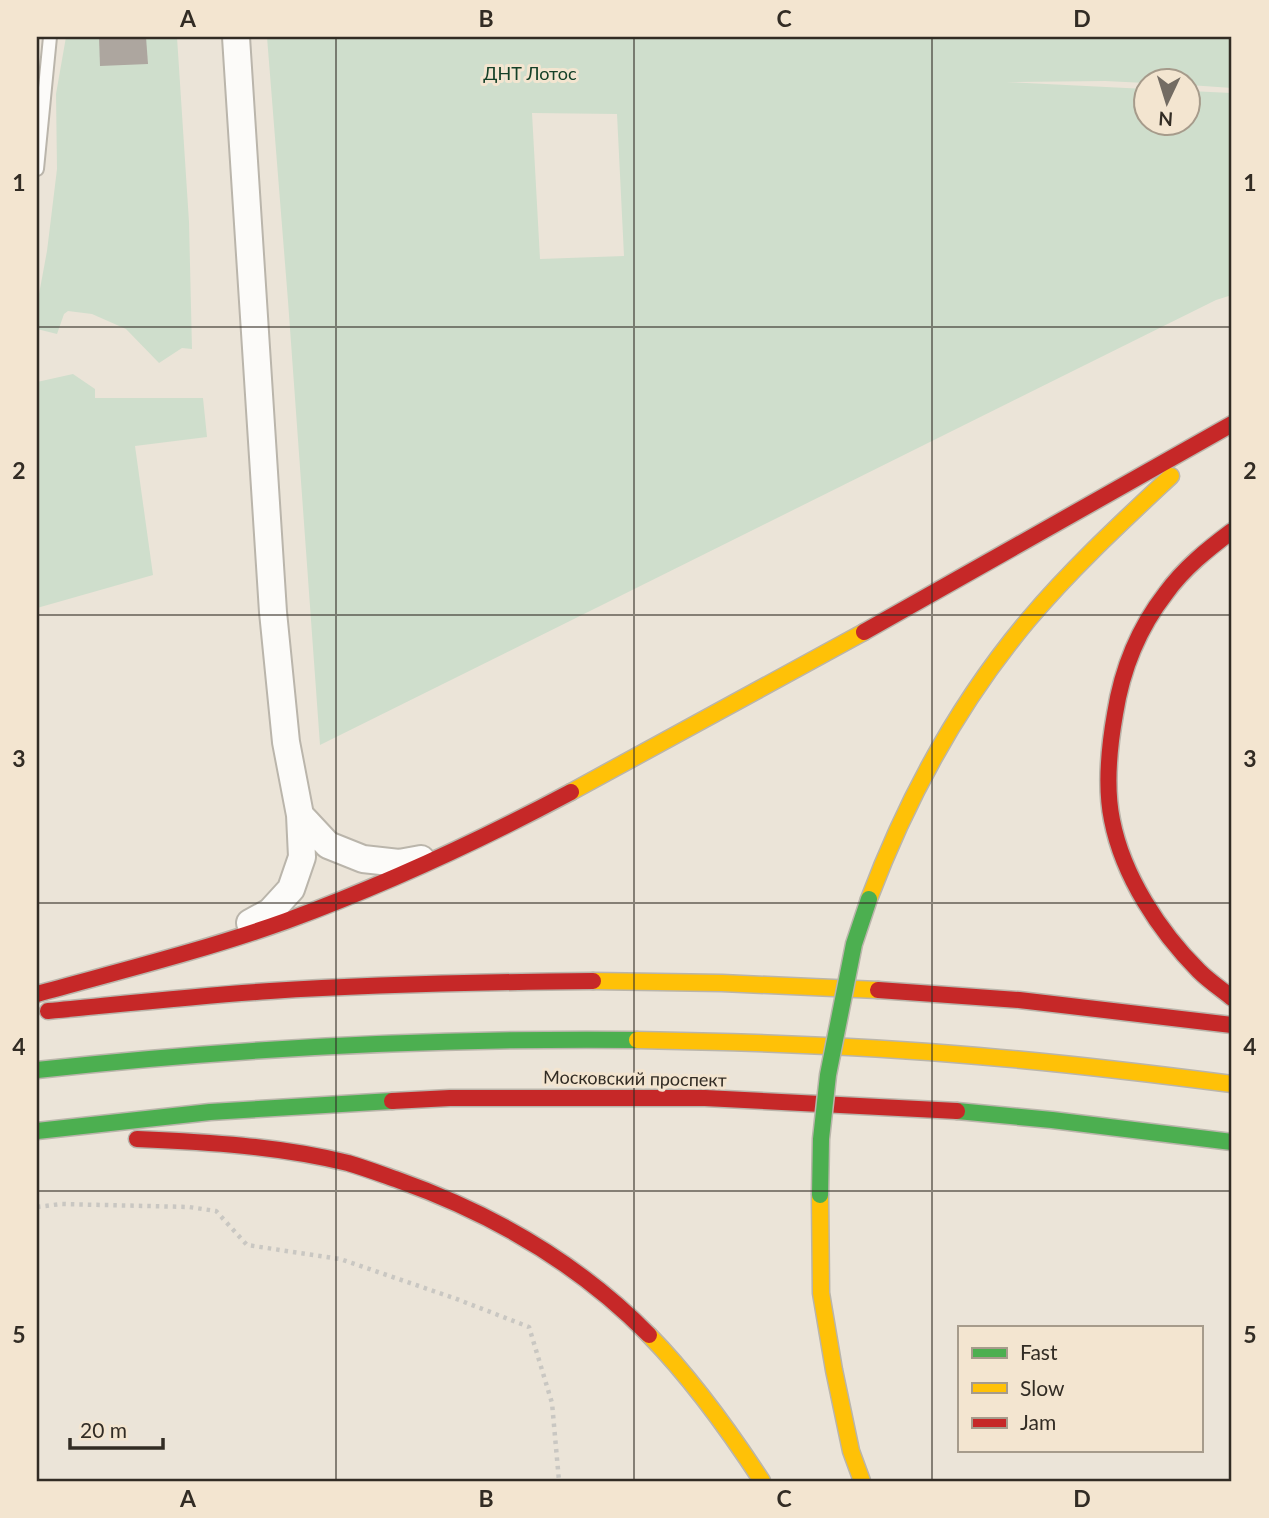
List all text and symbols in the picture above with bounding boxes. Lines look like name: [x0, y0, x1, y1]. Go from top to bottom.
text: A: [179, 4, 197, 32]
text: B: [478, 4, 494, 32]
text: C: [776, 4, 792, 32]
text: D: [1073, 4, 1091, 32]
park label: ДНТ Лотос: [483, 62, 577, 84]
north arrow: [1132, 66, 1202, 136]
text: N: [1158, 107, 1174, 131]
text: 1: [12, 168, 26, 196]
text: 1: [1243, 168, 1257, 196]
text: 2: [12, 456, 26, 484]
text: 2: [1243, 456, 1257, 484]
text: 3: [12, 744, 26, 772]
text: 3: [1243, 744, 1257, 772]
text: 4: [12, 1032, 26, 1060]
text: 4: [1243, 1032, 1257, 1060]
street label: Московский проспект: [543, 1065, 727, 1091]
text: 5: [12, 1320, 26, 1348]
text: 5: [1243, 1320, 1257, 1348]
legend: [958, 1326, 1202, 1452]
text: Fast: [1020, 1339, 1058, 1364]
text: Slow: [1020, 1375, 1065, 1400]
scale bar: [70, 1406, 163, 1450]
text: Jam: [1020, 1409, 1056, 1434]
text: 20 m: [80, 1417, 127, 1442]
text: A: [179, 1484, 197, 1512]
text: B: [478, 1484, 494, 1512]
text: C: [776, 1484, 792, 1512]
text: D: [1073, 1484, 1091, 1512]

